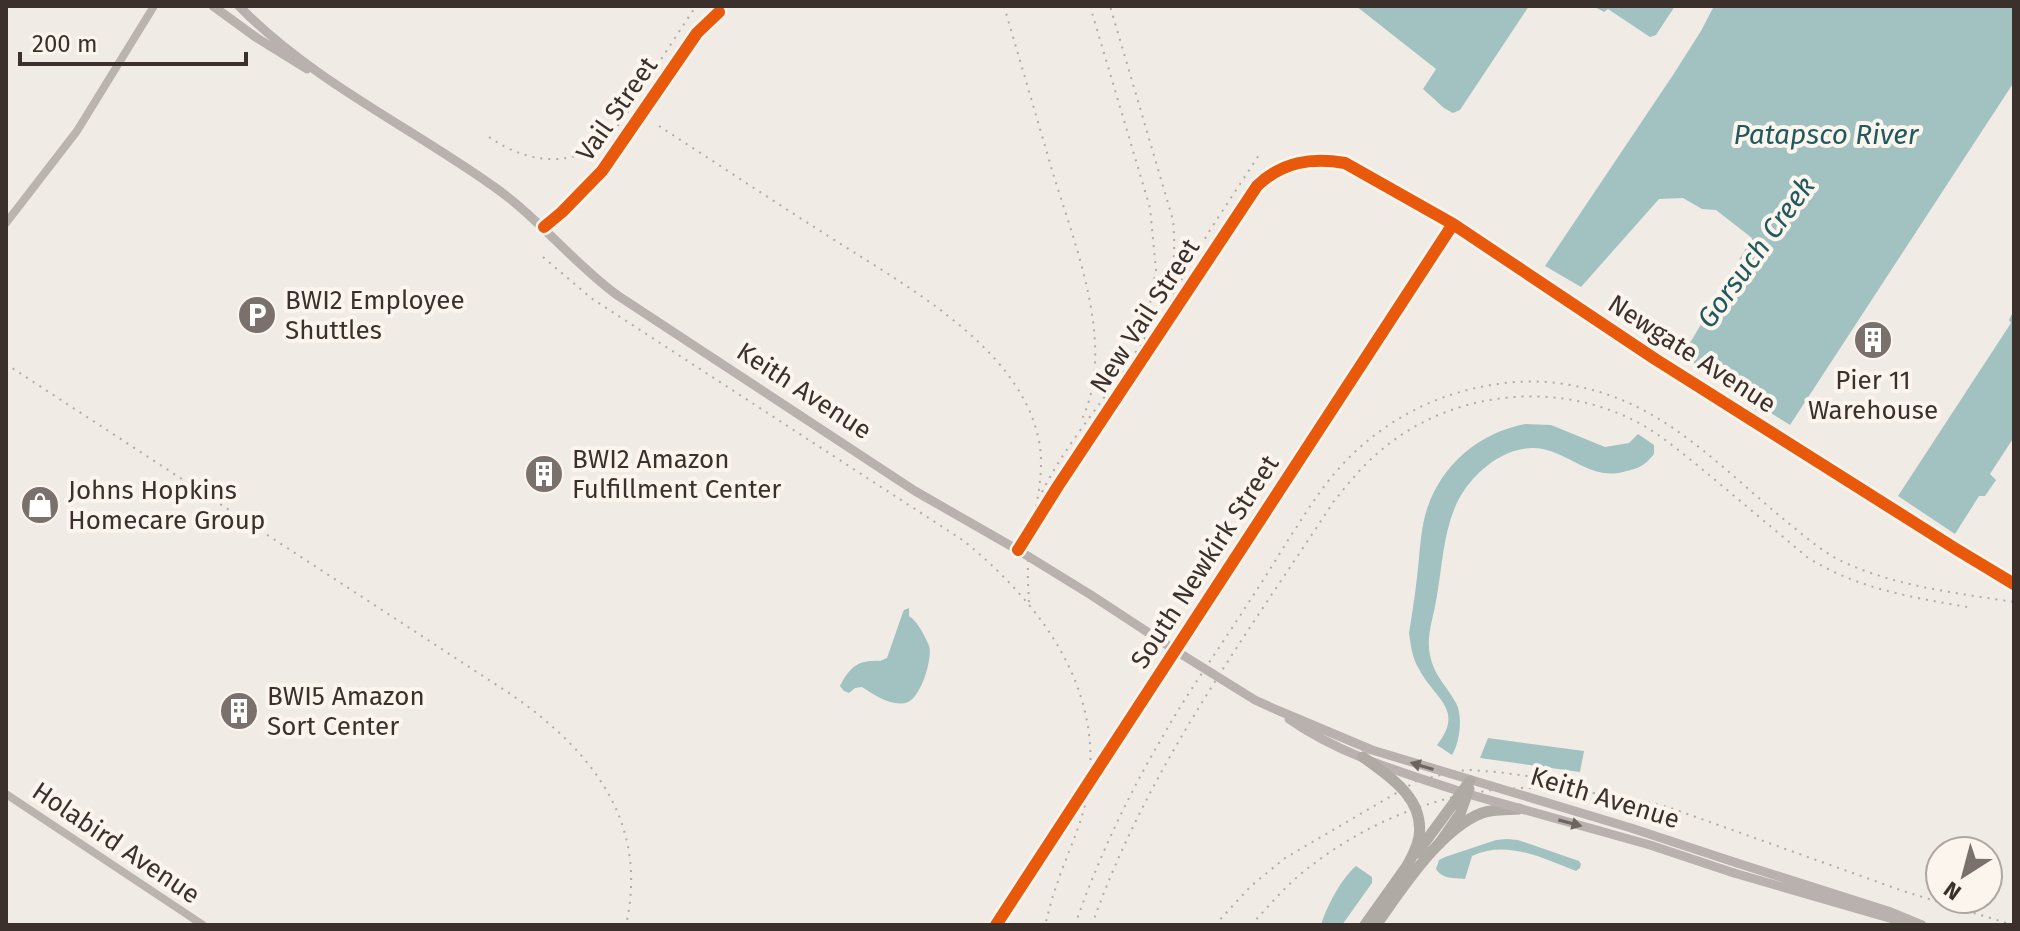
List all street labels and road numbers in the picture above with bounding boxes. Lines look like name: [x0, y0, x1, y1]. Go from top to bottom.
street label: Vail Street: [570, 50, 664, 167]
street label: New Vail Street: [1084, 233, 1207, 399]
street label: Newgate Avenue: [1602, 288, 1782, 420]
street label: Keith Avenue: [731, 336, 877, 446]
street label: South Newkirk Street: [1124, 449, 1286, 674]
street label: Keith Avenue: [1527, 761, 1683, 835]
street label: Holabird Avenue: [26, 776, 206, 910]

